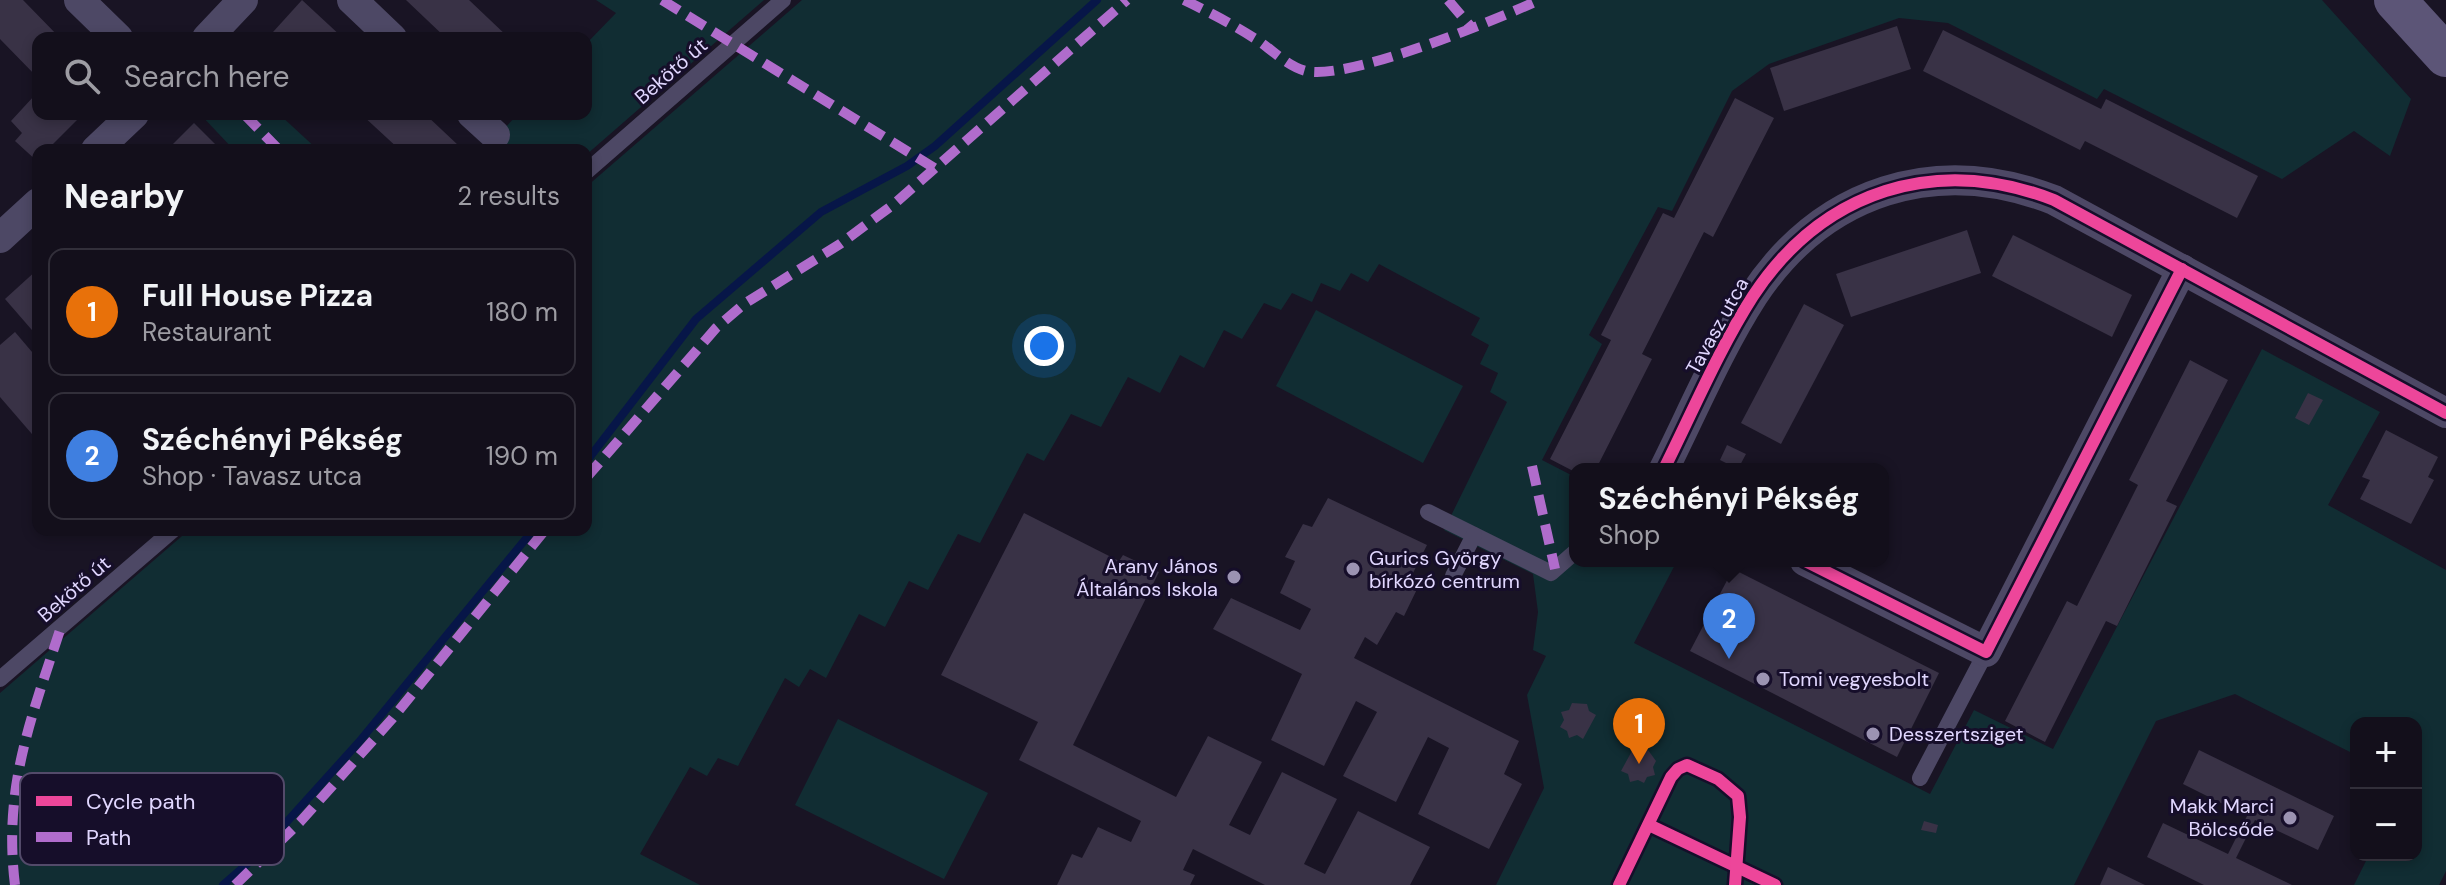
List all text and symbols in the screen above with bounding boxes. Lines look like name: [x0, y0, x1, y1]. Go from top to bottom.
search box: [32, 32, 592, 120]
street label: Bekötő út: [629, 32, 713, 110]
icon: search: [60, 54, 104, 98]
text: Search here: [124, 57, 290, 96]
text: Nearby: [64, 174, 184, 219]
text: 2 results: [457, 179, 560, 213]
street label: Tavasz utca: [1680, 273, 1754, 379]
text: Full House Pizza: [142, 276, 373, 315]
text: 1: [87, 295, 97, 329]
text: 180 m: [486, 295, 558, 329]
text: Restaurant: [142, 315, 272, 349]
your location: [1024, 326, 1064, 366]
text: Széchényi Pékség: [142, 420, 403, 459]
text: 2: [84, 439, 100, 473]
text: 190 m: [486, 439, 558, 473]
text: Shop · Tavasz utca: [142, 459, 362, 493]
popup: [1569, 463, 1889, 567]
text: Széchényi Pékség: [1599, 479, 1859, 518]
text: Shop: [1599, 518, 1660, 552]
place label: Gurics György bírkózó centrum: [1369, 545, 1520, 594]
street label: Bekötő út: [32, 550, 116, 628]
place label: Arany János Általános Iskola: [1076, 553, 1218, 602]
marker: Gurics György bírkózó centrum: [1344, 560, 1362, 578]
marker: Arany János Általános Iskola: [1225, 568, 1243, 586]
pin: 2: [1703, 593, 1755, 659]
place label: Tomi vegyesbolt: [1779, 666, 1929, 692]
marker: Tomi vegyesbolt: [1754, 670, 1772, 688]
pin: 1: [1613, 698, 1665, 764]
map controls: [2350, 717, 2422, 861]
button: +: [2350, 717, 2422, 789]
place label: Desszertsziget: [1889, 721, 2024, 747]
marker: Desszertsziget: [1864, 725, 1882, 743]
legend: [20, 773, 284, 865]
text: Cycle path: [86, 787, 196, 816]
button: −: [2350, 789, 2422, 861]
place label: Makk Marci Bölcsőde: [2170, 793, 2274, 842]
marker: Makk Marci Bölcsőde: [2281, 809, 2299, 827]
text: Path: [86, 823, 131, 852]

